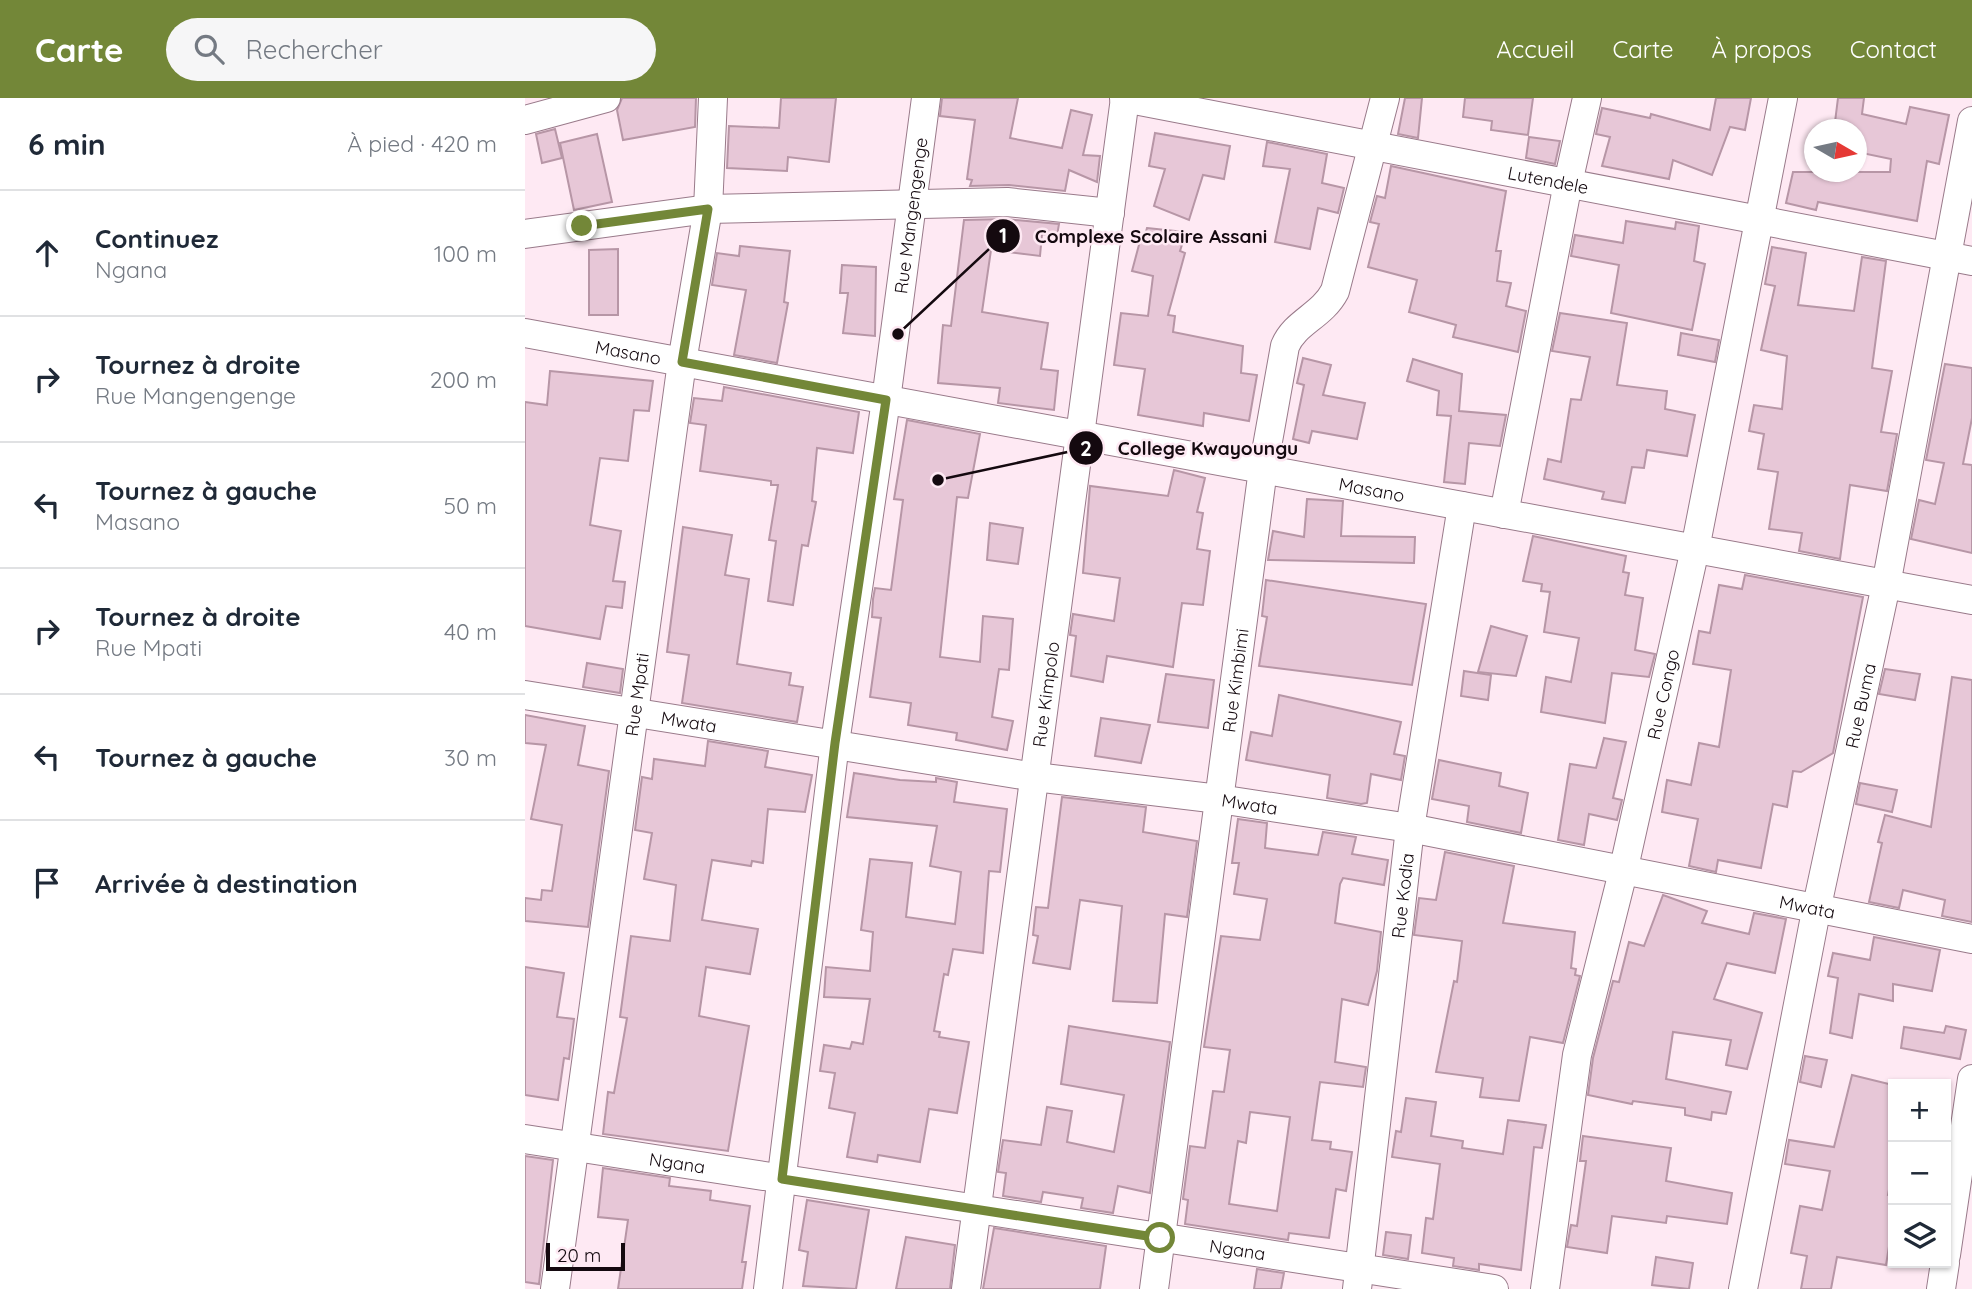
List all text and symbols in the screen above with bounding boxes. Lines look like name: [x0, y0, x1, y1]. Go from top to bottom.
search box: [166, 18, 656, 81]
text: Carte: [35, 29, 124, 70]
icon: search: [190, 30, 228, 68]
text: Rechercher: [246, 33, 383, 66]
text: Accueil: [1496, 34, 1575, 64]
text: Carte: [1613, 34, 1674, 64]
text: À propos: [1712, 34, 1812, 64]
text: Contact: [1850, 34, 1937, 64]
north arrow: [1804, 119, 1867, 182]
text: 6 min: [28, 125, 106, 163]
text: À pied · 420 m: [347, 129, 497, 158]
street label: Rue Mangengenge: [889, 136, 932, 295]
street label: Lutendele: [1506, 161, 1590, 199]
route end: [566, 210, 597, 241]
callout: Complexe Scolaire Assani: [986, 216, 1281, 256]
text: Continuez: [95, 222, 218, 255]
text: 1: [999, 222, 1007, 248]
text: Complexe Scolaire Assani: [1035, 224, 1267, 248]
icon: ahead: [28, 234, 66, 272]
text: 100 m: [434, 239, 497, 268]
text: Ngana: [95, 255, 167, 284]
street label: Masano: [593, 335, 663, 369]
text: Tournez à droite: [95, 348, 300, 381]
icon: right: [28, 360, 66, 398]
text: 200 m: [430, 365, 497, 394]
text: Rue Mangengenge: [95, 381, 296, 410]
callout: College Kwayoungu: [1069, 428, 1312, 468]
text: 2: [1080, 435, 1092, 461]
text: College Kwayoungu: [1118, 436, 1298, 460]
street label: Masano: [1337, 472, 1407, 507]
text: Tournez à gauche: [95, 474, 317, 507]
icon: left: [28, 486, 66, 524]
text: 50 m: [444, 491, 497, 520]
text: Masano: [95, 507, 180, 536]
text: Tournez à droite: [95, 600, 300, 633]
icon: right: [28, 612, 66, 650]
text: 40 m: [444, 617, 497, 646]
street label: Rue Kimbimi: [1217, 627, 1253, 734]
text: Rue Mpati: [95, 633, 202, 662]
street label: Rue Kimpolo: [1027, 640, 1064, 748]
street label: Rue Congo: [1641, 647, 1684, 742]
street label: Rue Mpati: [619, 651, 654, 738]
street label: Rue Buma: [1840, 661, 1880, 750]
street label: Mwata: [659, 706, 719, 737]
icon: left: [28, 738, 66, 776]
text: Tournez à gauche: [95, 741, 317, 774]
text: 30 m: [444, 743, 497, 772]
street label: Mwata: [1220, 788, 1279, 819]
street label: Rue Kodia: [1386, 852, 1419, 939]
icon: arrive: [28, 864, 66, 902]
text: Arrivée à destination: [95, 867, 358, 900]
street label: Mwata: [1777, 890, 1837, 923]
map controls: [1888, 1079, 1951, 1268]
button: +: [1888, 1079, 1951, 1142]
button: −: [1888, 1142, 1951, 1205]
street label: Ngana: [648, 1147, 707, 1178]
button: layers: [1888, 1205, 1951, 1268]
route start: [1144, 1222, 1175, 1253]
street label: Ngana: [1208, 1234, 1267, 1265]
scale bar: [546, 1240, 625, 1272]
text: 20 m: [557, 1243, 601, 1267]

